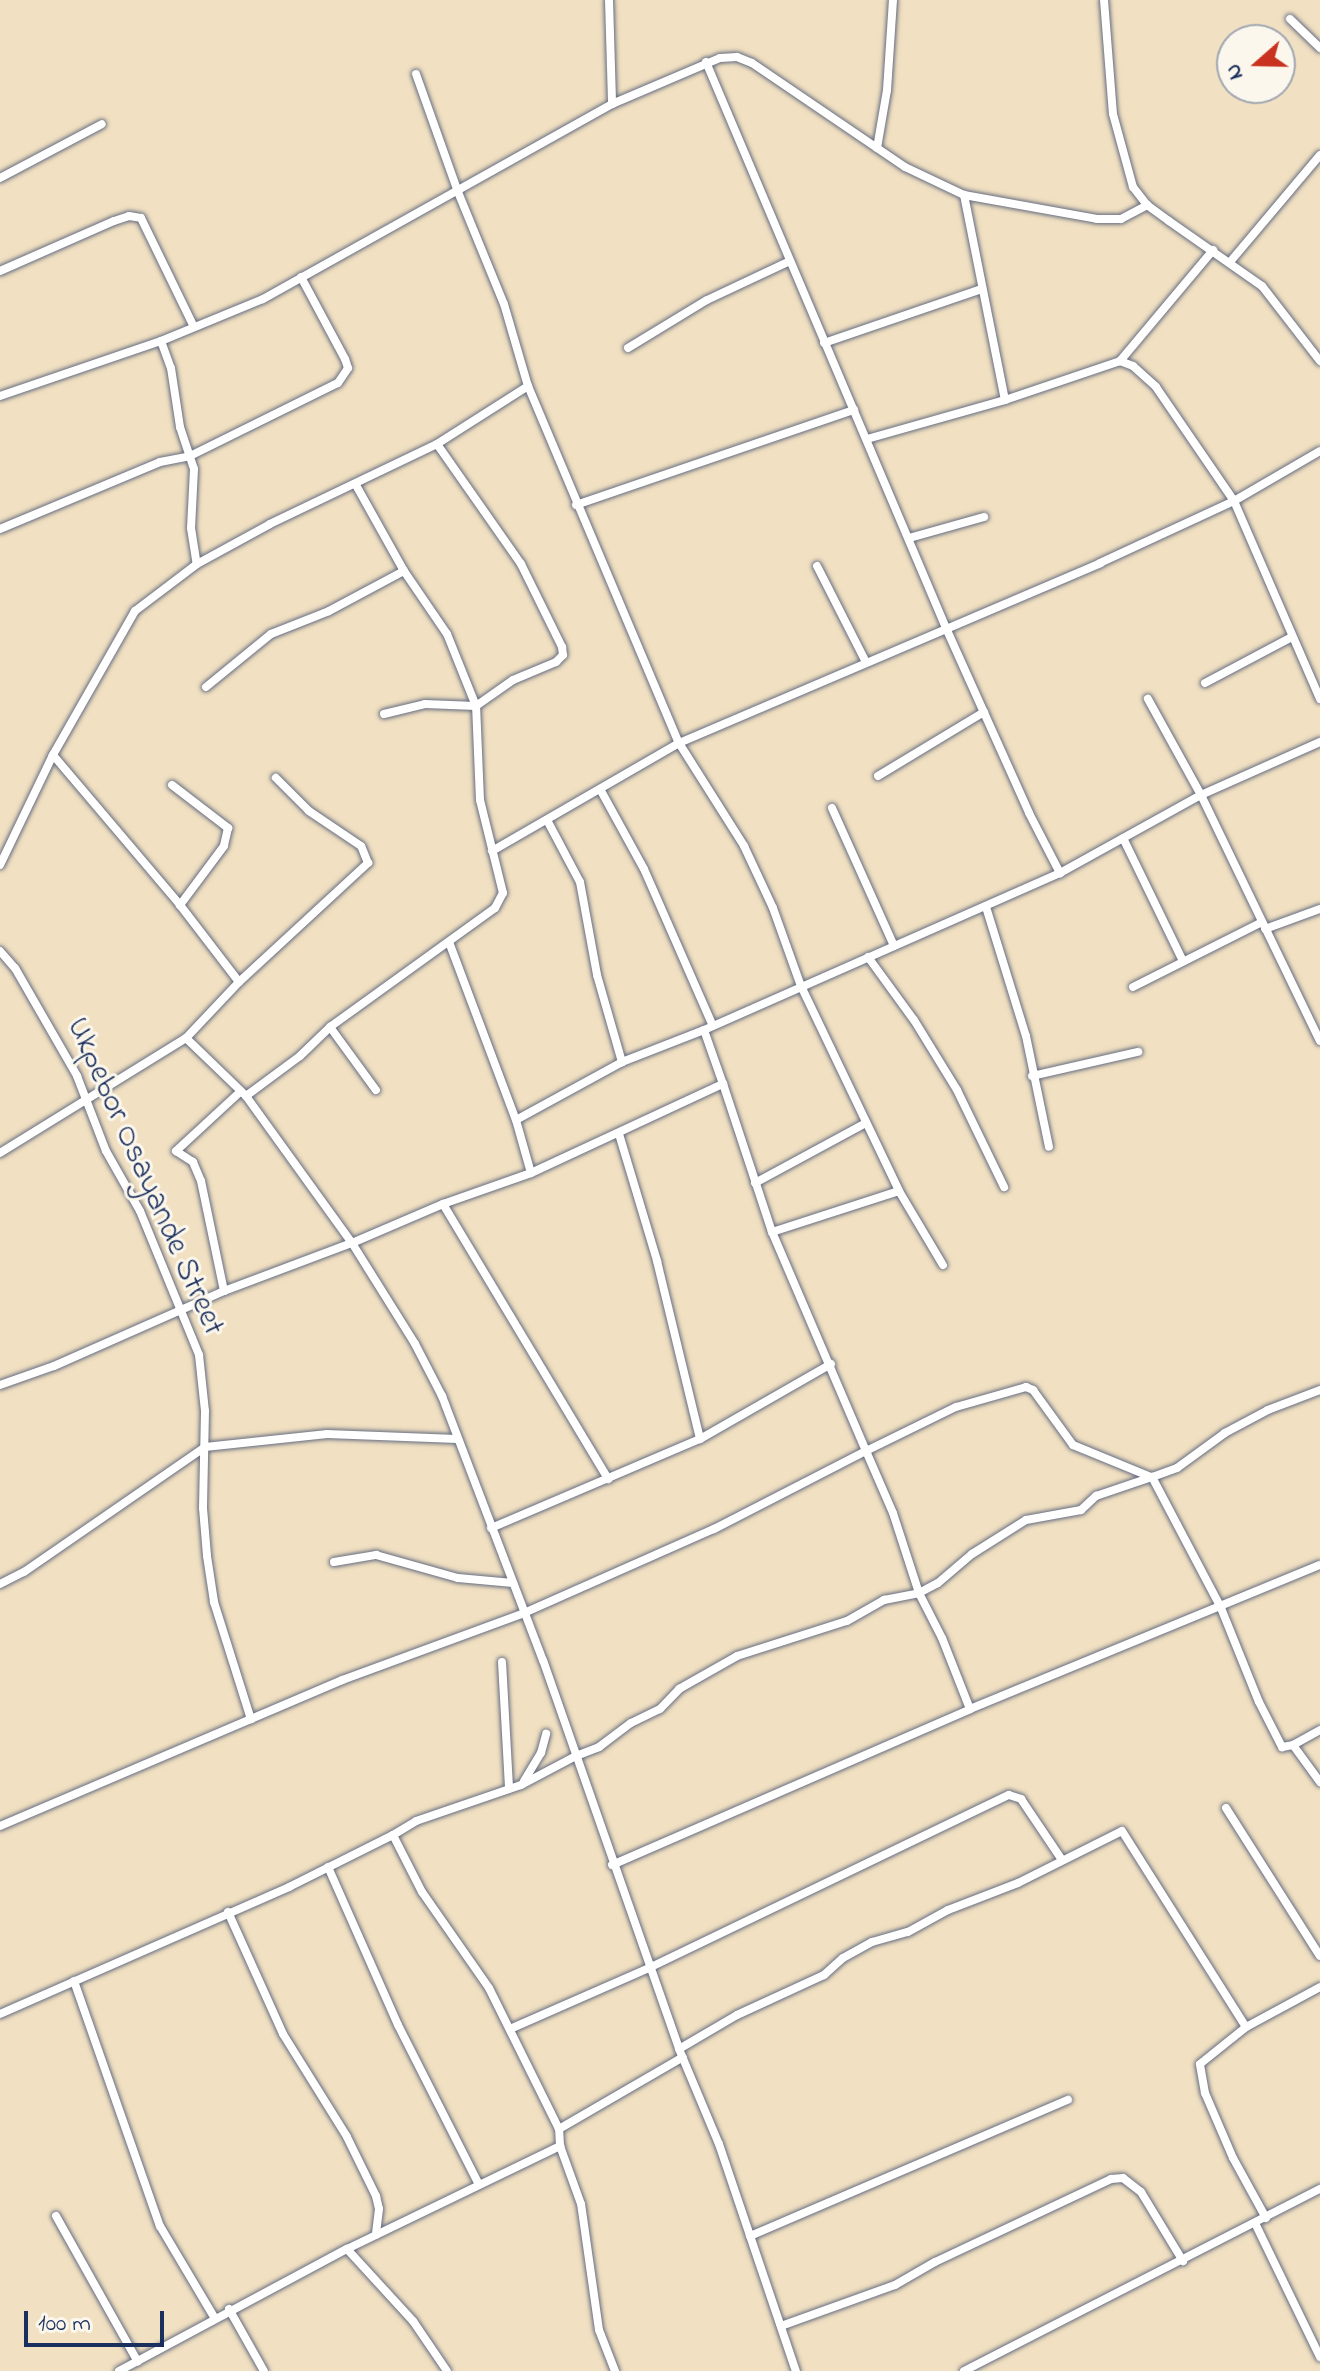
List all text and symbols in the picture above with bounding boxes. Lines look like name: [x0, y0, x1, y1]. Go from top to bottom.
north arrow: [1216, 24, 1296, 104]
text: N: [1218, 59, 1253, 84]
street label: Ukpebor Osayande Street: [57, 1012, 231, 1342]
scale bar: [28, 2295, 168, 2345]
text: 100 m: [38, 2307, 91, 2342]

